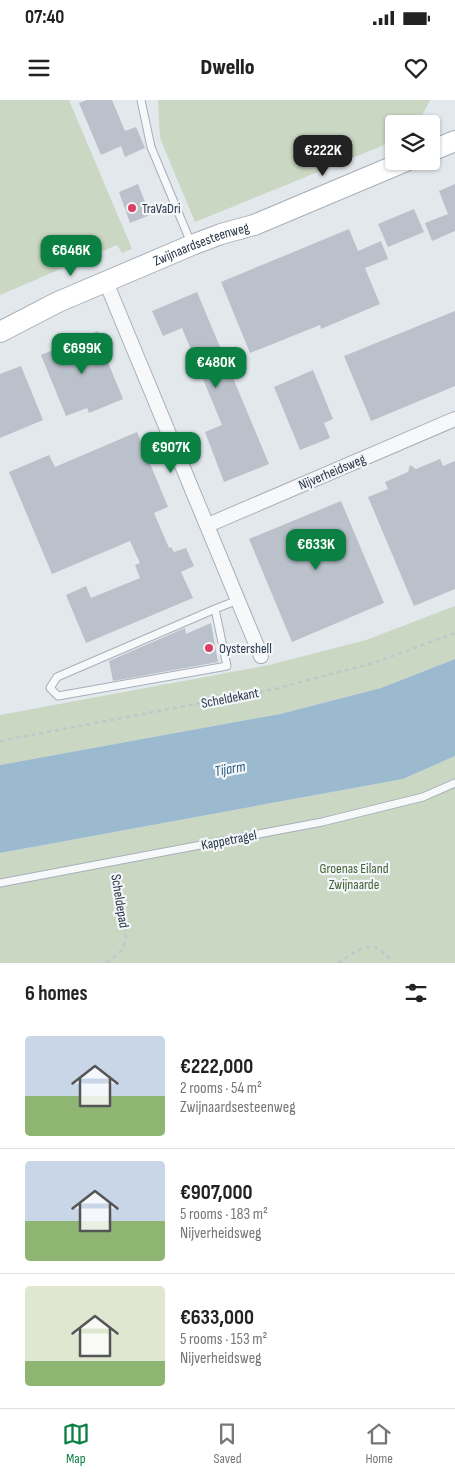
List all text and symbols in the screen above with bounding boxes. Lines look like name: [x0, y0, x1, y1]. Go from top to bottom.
text: 07:40: [25, 6, 64, 29]
icon: menu: [25, 54, 53, 82]
text: Dwello: [201, 54, 254, 81]
icon: heart: [402, 54, 430, 82]
map controls: [385, 115, 440, 170]
button: layers: [385, 115, 440, 170]
pin: €222K: [288, 134, 358, 177]
text: €222K: [304, 141, 342, 160]
place label: TraVaDri: [142, 200, 181, 217]
marker: TraVaDri: [126, 202, 138, 214]
street label: Zwijnaardsesteenweg: [150, 218, 251, 269]
pin: €646K: [36, 234, 106, 277]
text: €646K: [52, 241, 90, 260]
pin: €699K: [47, 332, 117, 375]
text: €699K: [63, 339, 101, 358]
pin: €480K: [181, 346, 251, 389]
text: €480K: [196, 353, 236, 372]
pin: €907K: [136, 432, 206, 474]
text: €907K: [152, 438, 190, 457]
street label: Nijverheidsweg: [296, 450, 369, 494]
pin: €633K: [281, 528, 351, 571]
text: €633K: [297, 535, 335, 554]
place label: Oystershell: [219, 640, 272, 657]
marker: Oystershell: [203, 642, 215, 654]
street label: Scheldekant: [200, 684, 260, 712]
water label: Tijarm: [213, 757, 247, 781]
street label: Kappetragel: [200, 826, 258, 854]
park label: Groenas Eiland Zwijnaarde: [319, 860, 389, 893]
street label: Scheldepad: [107, 873, 133, 929]
icon: filters: [402, 979, 430, 1007]
text: 6 homes: [25, 981, 88, 1006]
text: €222,000: [180, 1054, 253, 1079]
icon: home: [65, 1056, 125, 1116]
text: 2 rooms · 54 m²: [180, 1079, 262, 1098]
text: Zwijnaardsesteenweg: [180, 1098, 296, 1117]
text: €907,000: [180, 1180, 253, 1205]
icon: home: [65, 1181, 125, 1241]
text: 5 rooms · 183 m²: [180, 1205, 268, 1224]
text: Nijverheidsweg: [180, 1224, 262, 1243]
text: €633,000: [180, 1305, 254, 1330]
icon: home: [65, 1306, 125, 1366]
text: 5 rooms · 153 m²: [180, 1330, 267, 1349]
text: Nijverheidsweg: [180, 1349, 262, 1368]
tab: Map: [62, 1420, 90, 1467]
tab: Saved: [213, 1420, 242, 1467]
tab: Home: [365, 1420, 393, 1467]

